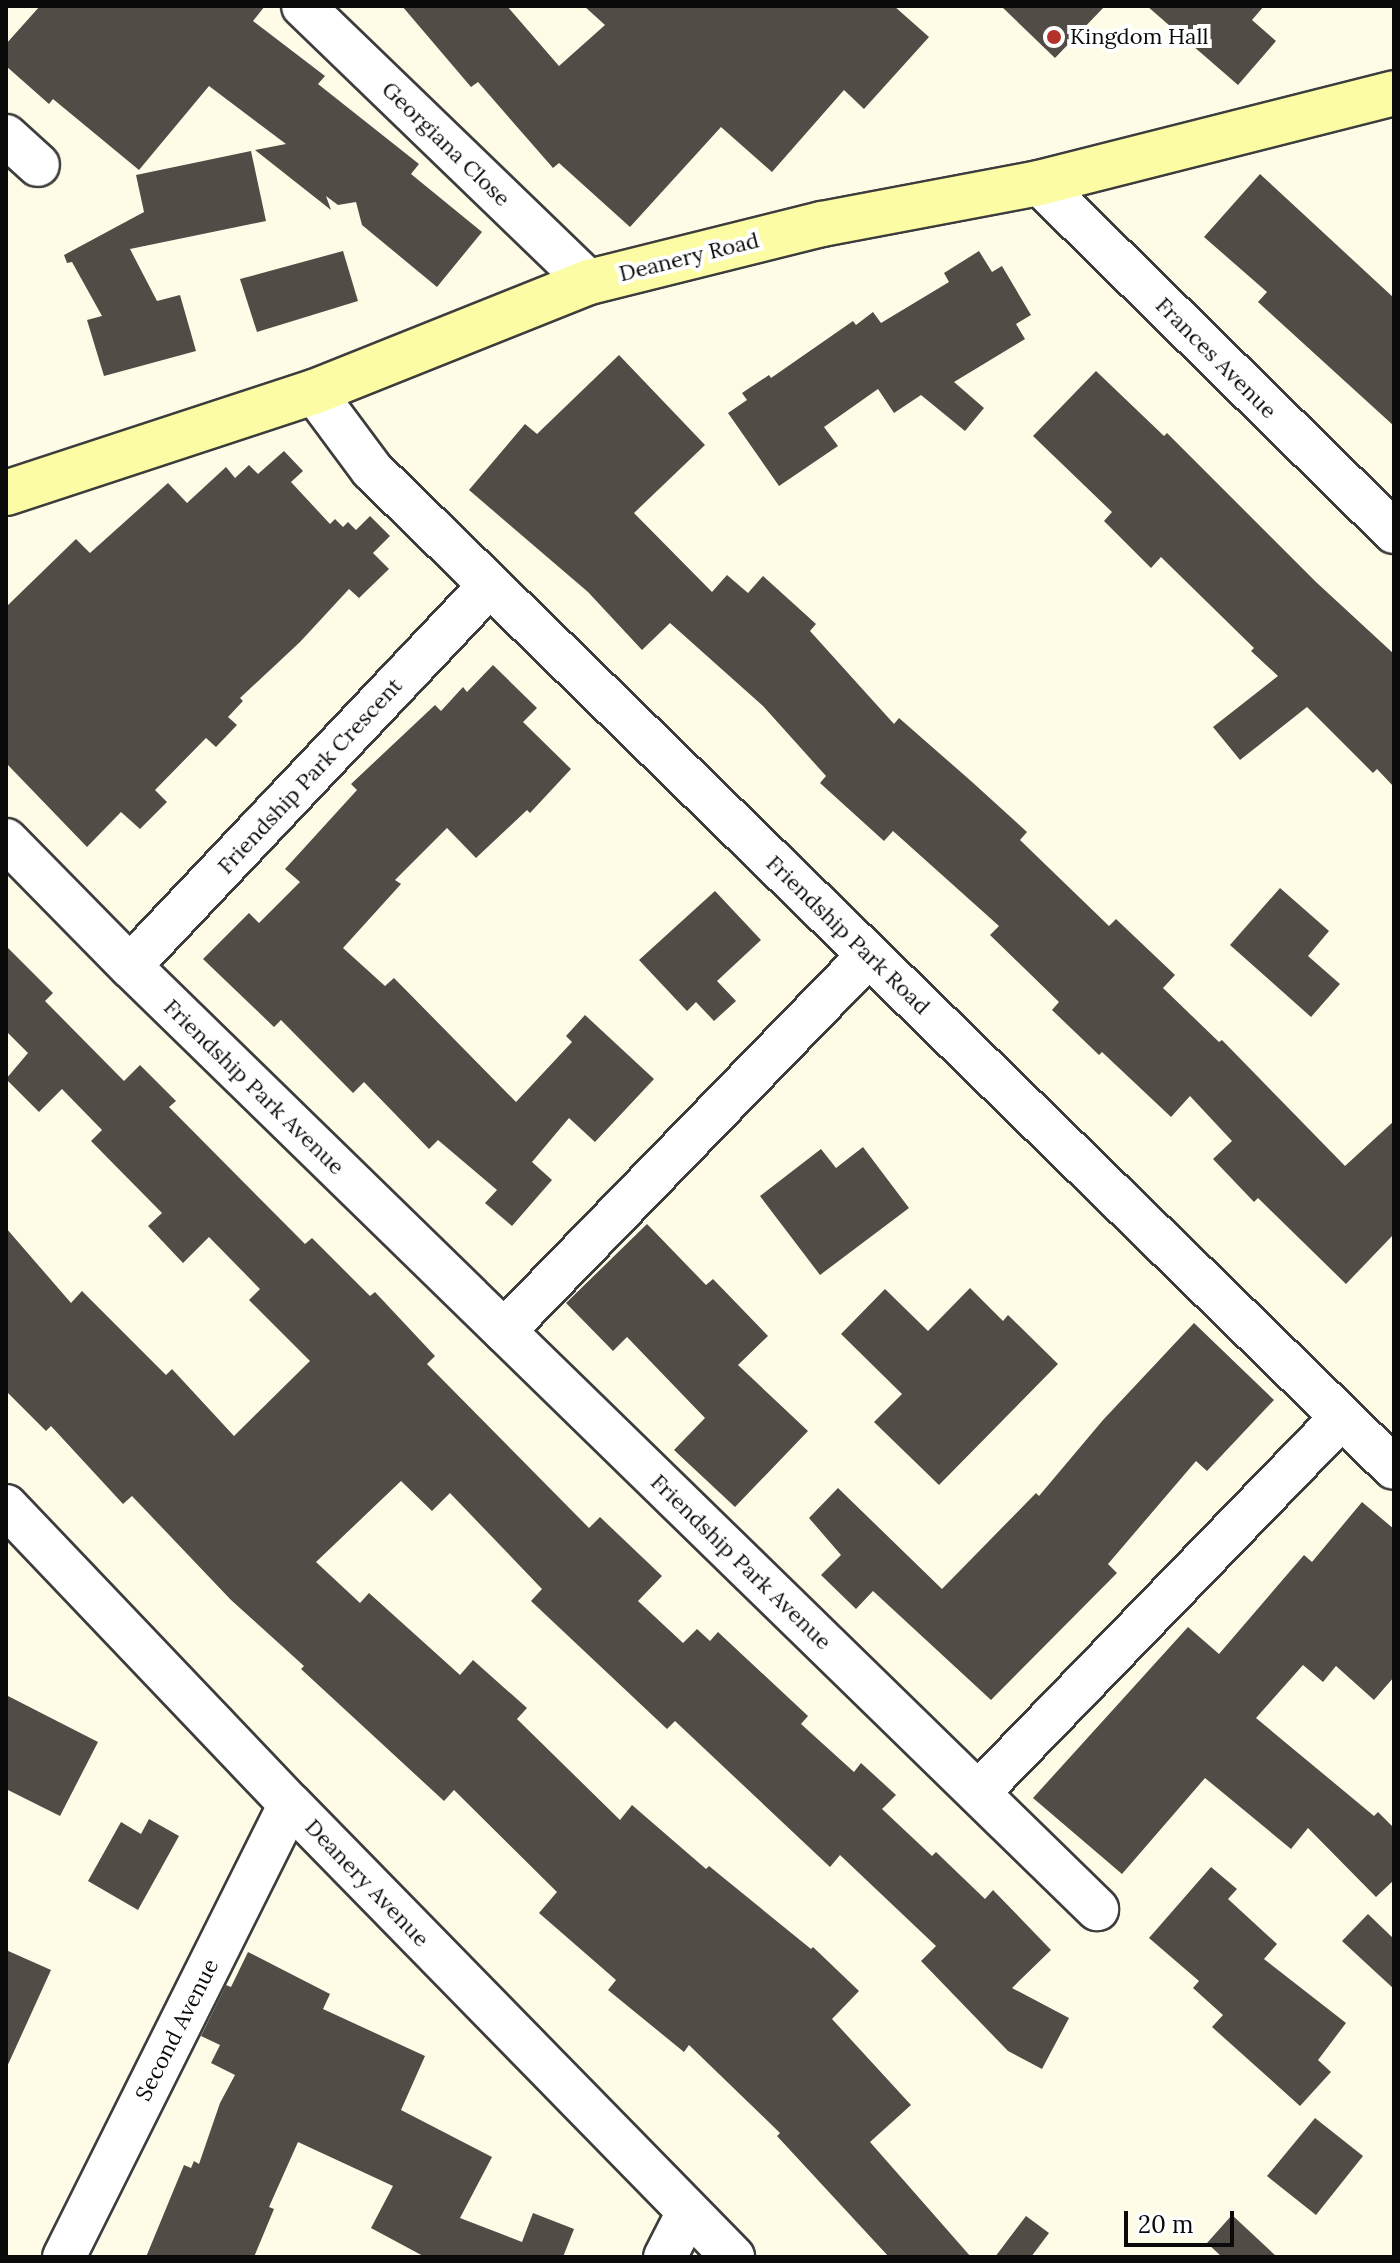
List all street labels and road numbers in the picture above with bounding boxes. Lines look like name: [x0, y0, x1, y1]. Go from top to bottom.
street label: Georgiana Close: [376, 76, 516, 212]
street label: Deanery Road: [616, 227, 762, 287]
street label: Frances Avenue: [1150, 292, 1282, 424]
street label: Friendship Park Crescent: [212, 673, 408, 879]
street label: Friendship Park Road: [761, 850, 935, 1020]
street label: Friendship Park Avenue: [158, 994, 350, 1180]
street label: Friendship Park Avenue: [645, 1469, 837, 1655]
street label: Deanery Avenue: [300, 1814, 434, 1952]
street label: Second Avenue: [130, 1955, 224, 2105]

